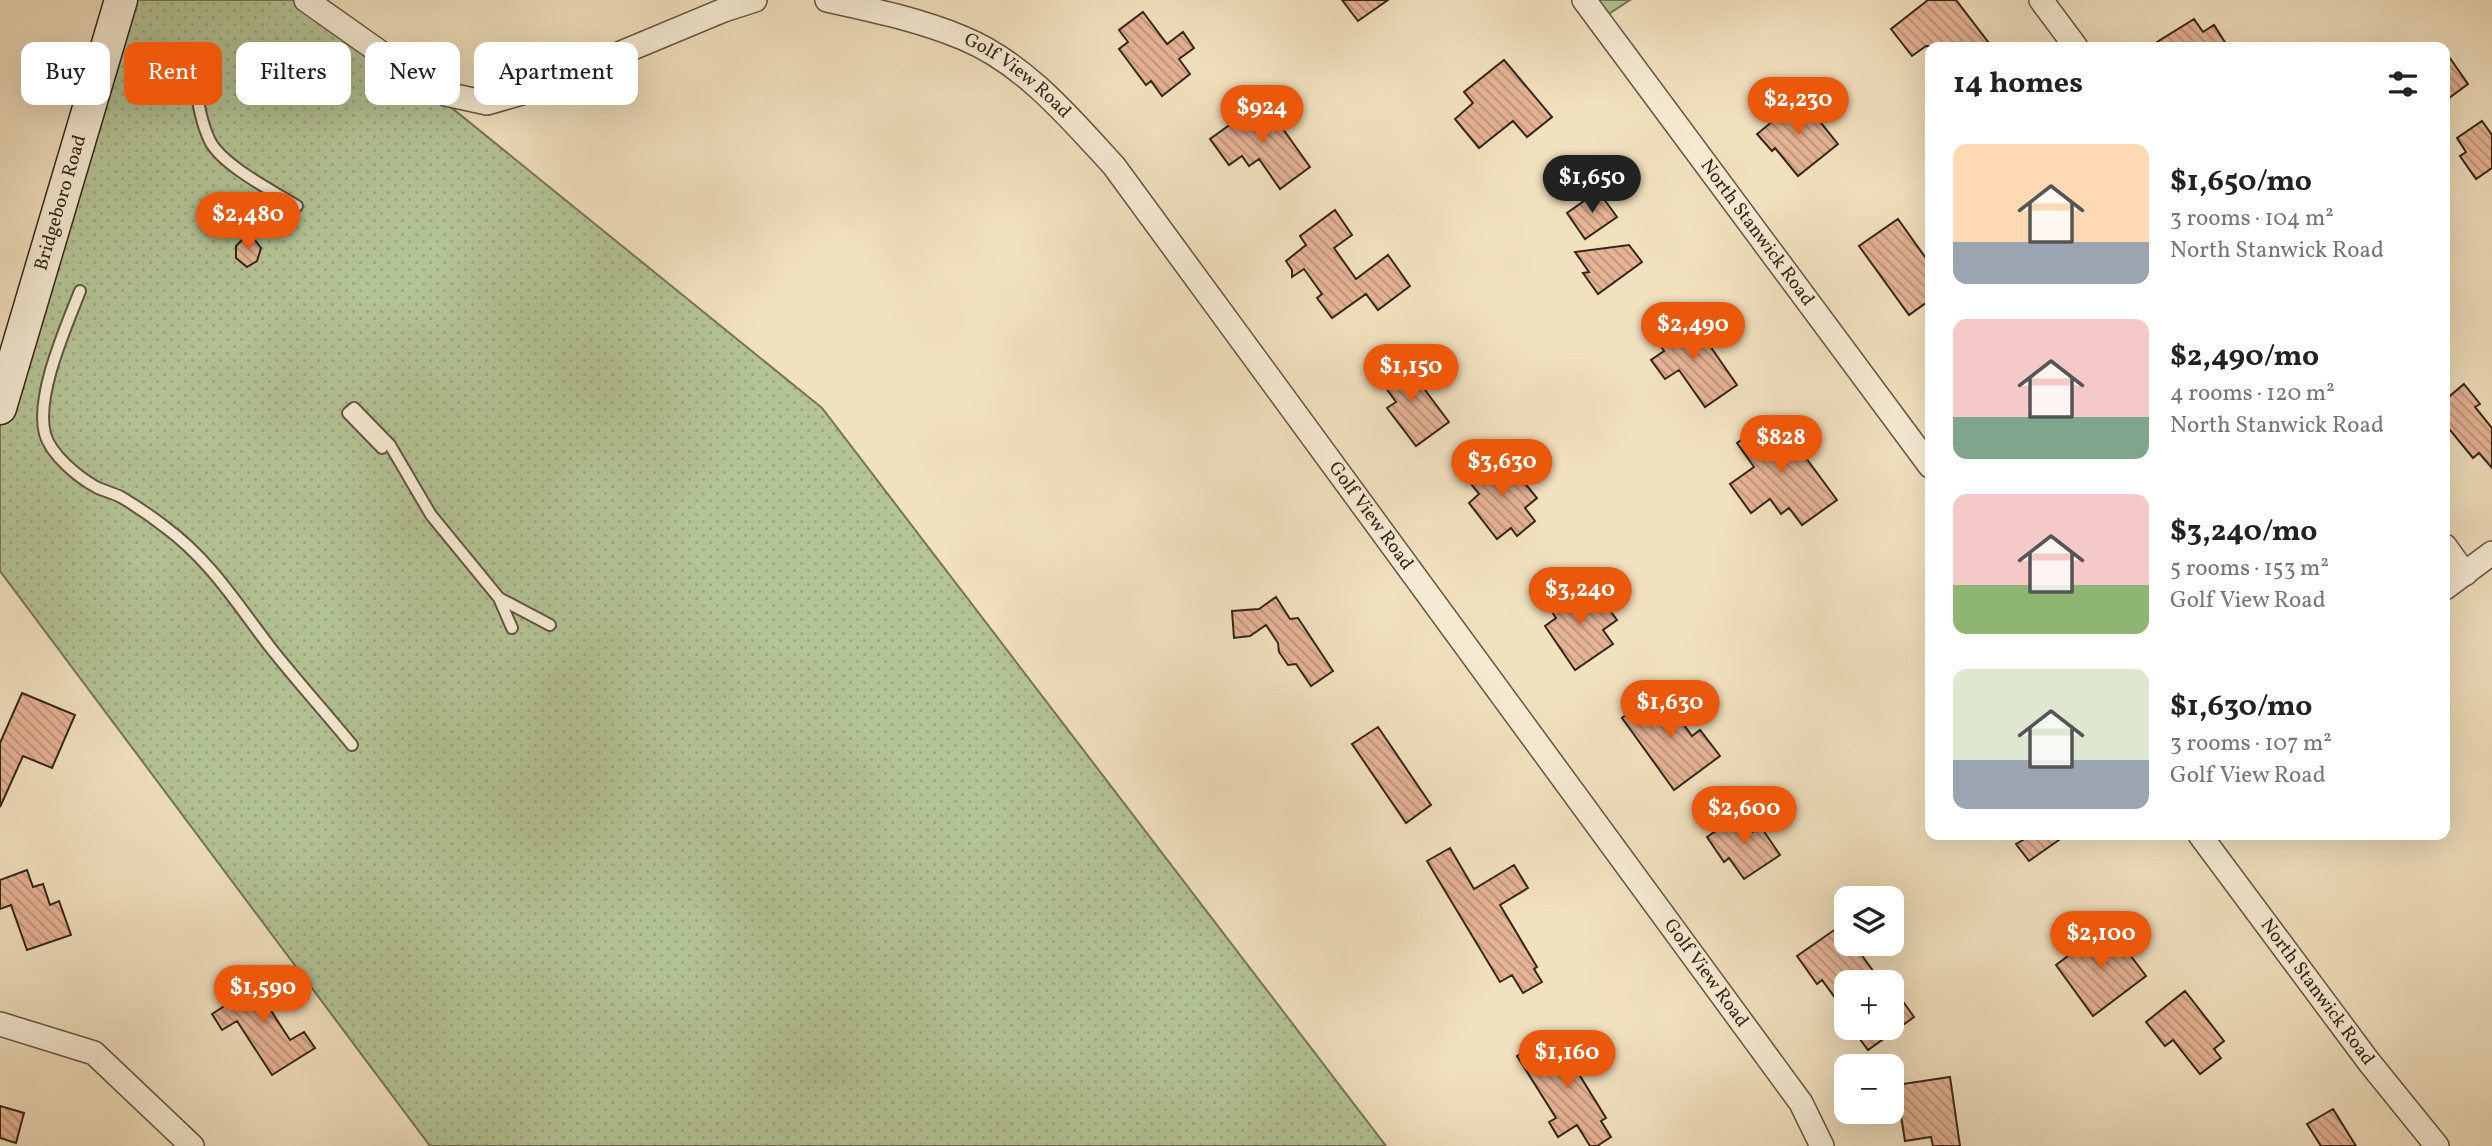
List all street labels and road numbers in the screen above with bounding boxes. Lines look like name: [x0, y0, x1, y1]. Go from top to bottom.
street label: Golf View Road: [960, 27, 1077, 125]
street label: Bridgeboro Road: [28, 132, 93, 274]
street label: North Stanwick Road: [1694, 154, 1820, 312]
street label: Golf View Road: [1322, 456, 1419, 576]
street label: Golf View Road: [1657, 914, 1754, 1033]
street label: North Stanwick Road: [2254, 914, 2380, 1071]

